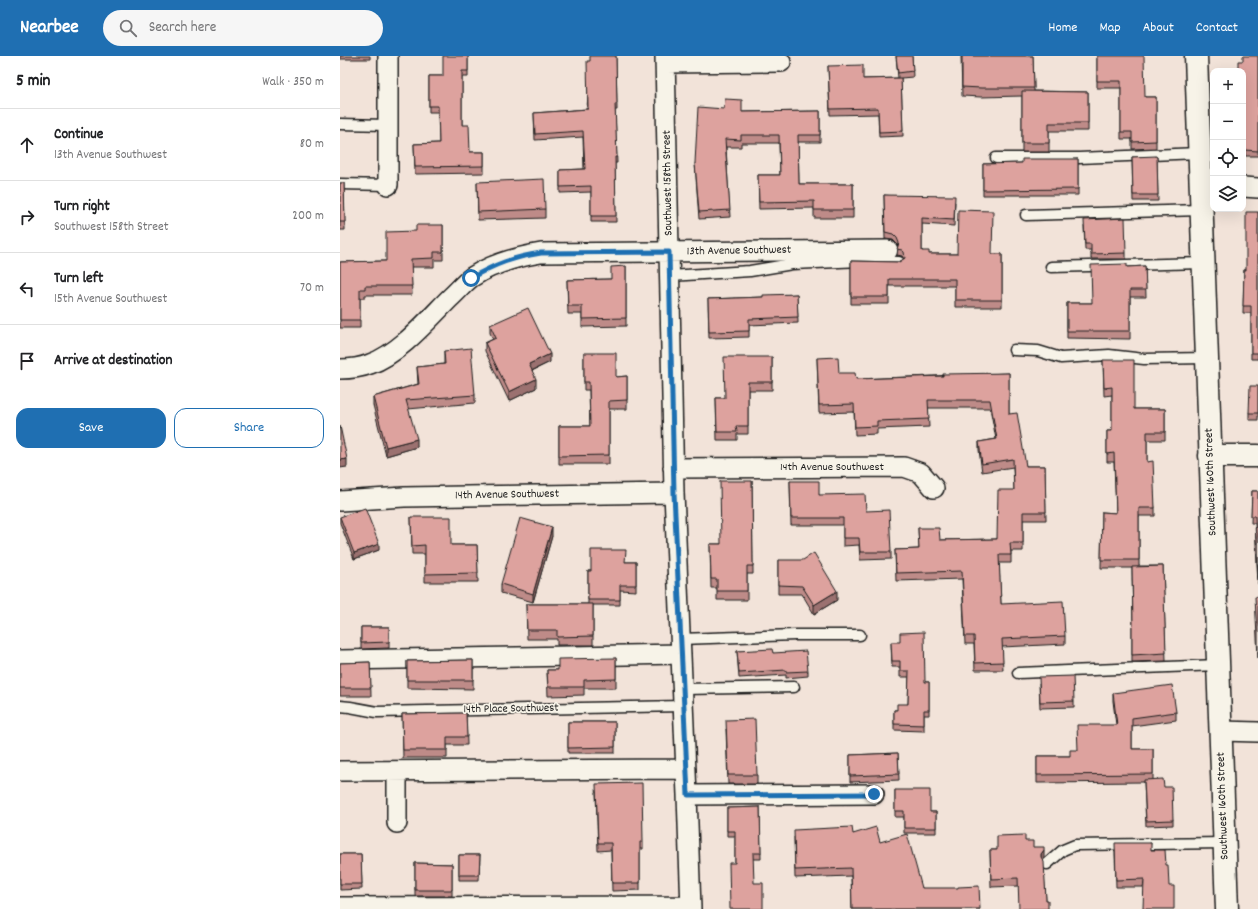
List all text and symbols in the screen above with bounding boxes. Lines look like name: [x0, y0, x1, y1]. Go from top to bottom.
search box: [103, 10, 383, 46]
text: Nearbee: [20, 15, 79, 42]
icon: search: [117, 17, 139, 39]
text: Search here: [149, 17, 216, 39]
text: Home: [1048, 18, 1077, 38]
text: Map: [1099, 18, 1121, 38]
text: About: [1143, 18, 1174, 38]
text: Contact: [1196, 18, 1238, 38]
map controls: [1210, 68, 1246, 212]
button: +: [1210, 68, 1246, 104]
text: 5 min: [16, 70, 50, 94]
text: Walk · 350 m: [262, 73, 324, 92]
button: −: [1210, 104, 1246, 140]
text: Continue: [54, 124, 103, 146]
street label: Southwest 158th Street: [659, 129, 677, 236]
icon: ahead: [16, 134, 38, 156]
text: 80 m: [300, 135, 324, 154]
button: locate: [1210, 140, 1246, 176]
text: 13th Avenue Southwest: [54, 146, 167, 165]
button: layers: [1210, 176, 1246, 212]
text: Turn right: [54, 196, 110, 218]
icon: right: [16, 206, 38, 228]
text: 200 m: [292, 207, 324, 226]
text: Southwest 158th Street: [54, 218, 169, 237]
street label: 13th Avenue Southwest: [687, 242, 792, 260]
text: Turn left: [54, 268, 103, 290]
route start: [462, 269, 480, 287]
icon: left: [16, 278, 38, 300]
text: 70 m: [300, 279, 324, 298]
text: 15th Avenue Southwest: [54, 290, 167, 309]
icon: arrive: [16, 350, 38, 372]
text: Arrive at destination: [54, 350, 172, 372]
button: Save: [16, 408, 166, 448]
button: Share: [174, 408, 324, 448]
street label: Southwest 160th Street: [1201, 427, 1221, 536]
street label: 14th Avenue Southwest: [780, 459, 885, 476]
street label: 14th Avenue Southwest: [455, 486, 560, 504]
street label: 14th Place Southwest: [463, 700, 559, 718]
street label: Southwest 160th Street: [1213, 751, 1233, 860]
route end: [865, 785, 883, 803]

